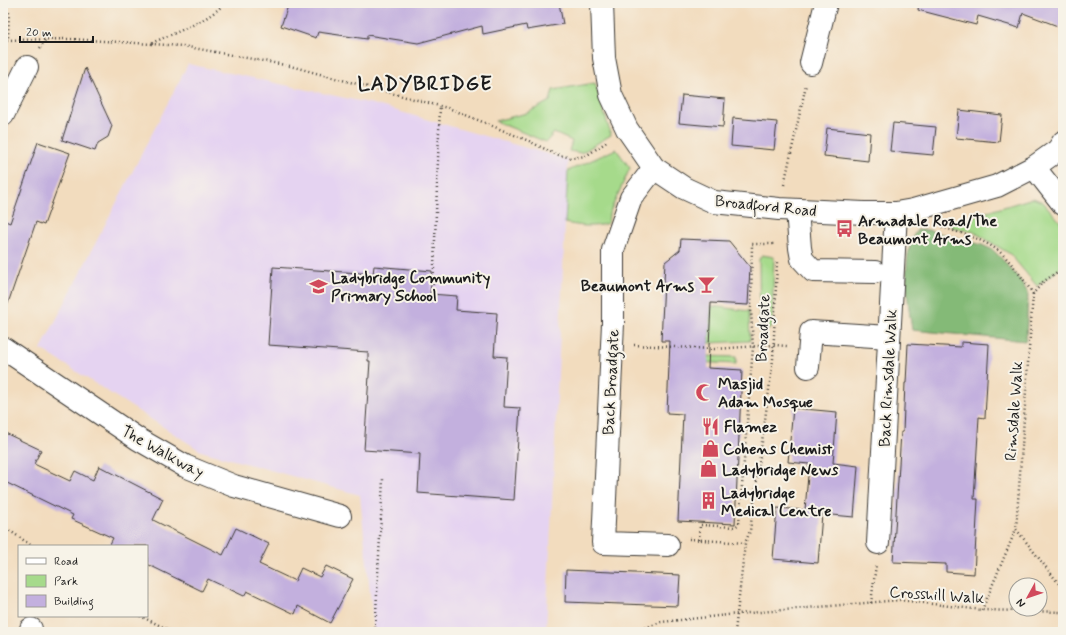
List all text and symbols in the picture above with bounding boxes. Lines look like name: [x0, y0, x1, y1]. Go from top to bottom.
scale bar: [20, 18, 93, 44]
text: 20 m: [26, 25, 52, 41]
district label: LADYBRIDGE: [357, 71, 493, 98]
street label: Broadford Road: [714, 191, 818, 224]
place label: Armadale Road/The Beaumont Arms: [858, 211, 997, 250]
bus stop icon: Armadale Road/The Beaumont Arms: [835, 219, 855, 239]
place label: Ladybridge Community Primary School: [331, 268, 491, 307]
bar icon: Beaumont Arms: [697, 275, 717, 295]
school or university icon: Ladybridge Community Primary School: [308, 276, 328, 296]
place label: Beaumont Arms: [581, 276, 695, 297]
street label: Broadgate: [751, 293, 777, 363]
street label: Back Rimsdale Walk: [874, 309, 903, 448]
street label: Back Broadgate: [598, 328, 626, 436]
street label: Rimsdale Walk: [1001, 360, 1028, 462]
place label: Masjid Adam Mosque: [718, 374, 813, 413]
mosque icon: Masjid Adam Mosque: [695, 382, 715, 402]
restaurant icon: Flamez: [701, 416, 721, 436]
place label: Flamez: [724, 417, 777, 438]
street label: The Walkway: [117, 421, 207, 484]
shop icon: Cohens Chemist: [700, 438, 720, 458]
place label: Cohens Chemist: [723, 439, 833, 460]
shop icon: Ladybridge News: [699, 459, 719, 479]
place label: Ladybridge News: [722, 460, 839, 482]
place label: Ladybridge Medical Centre: [721, 483, 831, 522]
building icon: Ladybridge Medical Centre: [698, 491, 718, 511]
legend: [18, 545, 148, 617]
text: Road: [54, 554, 78, 570]
text: Park: [54, 574, 78, 590]
north arrow: [1008, 577, 1048, 617]
street label: Crosshill Walk: [889, 582, 985, 609]
text: Building: [54, 594, 94, 611]
text: N: [1013, 595, 1029, 610]

